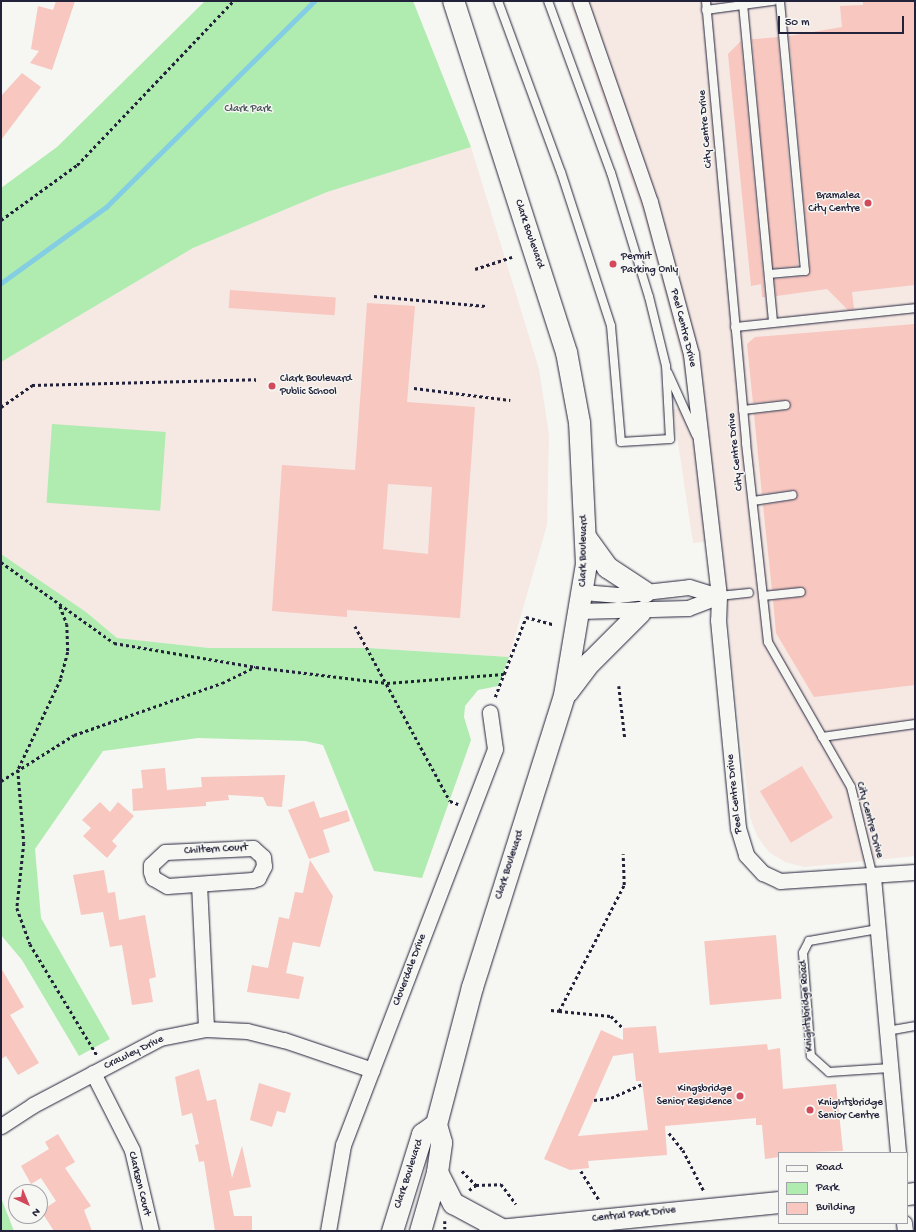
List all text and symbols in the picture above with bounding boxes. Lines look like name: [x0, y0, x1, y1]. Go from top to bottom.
scale bar: [780, 8, 906, 34]
text: 50 m: [785, 16, 810, 30]
street label: City Centre Drive: [696, 89, 716, 169]
park label: Clark Park: [225, 102, 271, 116]
place label: Bramalea City Centre: [808, 190, 860, 216]
street label: Clark Boulevard: [511, 198, 547, 270]
marker: Bramalea City Centre: [863, 198, 873, 208]
place label: Permit Parking Only: [621, 251, 678, 277]
marker: Permit Parking Only: [608, 259, 618, 269]
street label: Peel Centre Drive: [667, 288, 699, 368]
place label: Clark Boulevard Public School: [280, 373, 352, 399]
marker: Clark Boulevard Public School: [267, 381, 277, 391]
street label: City Centre Drive: [725, 412, 747, 492]
street label: Clark Boulevard: [577, 515, 591, 587]
street label: Peel Centre Drive: [724, 754, 746, 834]
street label: City Centre Drive: [852, 780, 886, 860]
street label: Clark Boulevard: [493, 829, 527, 901]
street label: Chiltern Court: [184, 842, 248, 858]
street label: Cloverdale Drive: [390, 932, 430, 1008]
street label: Knightsbridge Road: [797, 960, 817, 1052]
street label: Crawley Drive: [102, 1033, 166, 1073]
place label: Kingsbridge Senior Residence: [657, 1083, 732, 1109]
marker: Kingsbridge Senior Residence: [735, 1091, 745, 1101]
place label: Knightsbridge Senior Centre: [818, 1097, 883, 1123]
marker: Knightsbridge Senior Centre: [805, 1105, 815, 1115]
street label: Clark Boulevard: [392, 1138, 426, 1210]
street label: Clarkson Court: [125, 1150, 153, 1218]
legend: [778, 1152, 908, 1224]
text: Road: [816, 1161, 842, 1175]
text: Park: [816, 1181, 839, 1195]
north arrow: [8, 1184, 48, 1224]
text: Building: [816, 1201, 855, 1215]
street label: Central Park Drive: [592, 1204, 676, 1226]
text: N: [29, 1205, 42, 1219]

